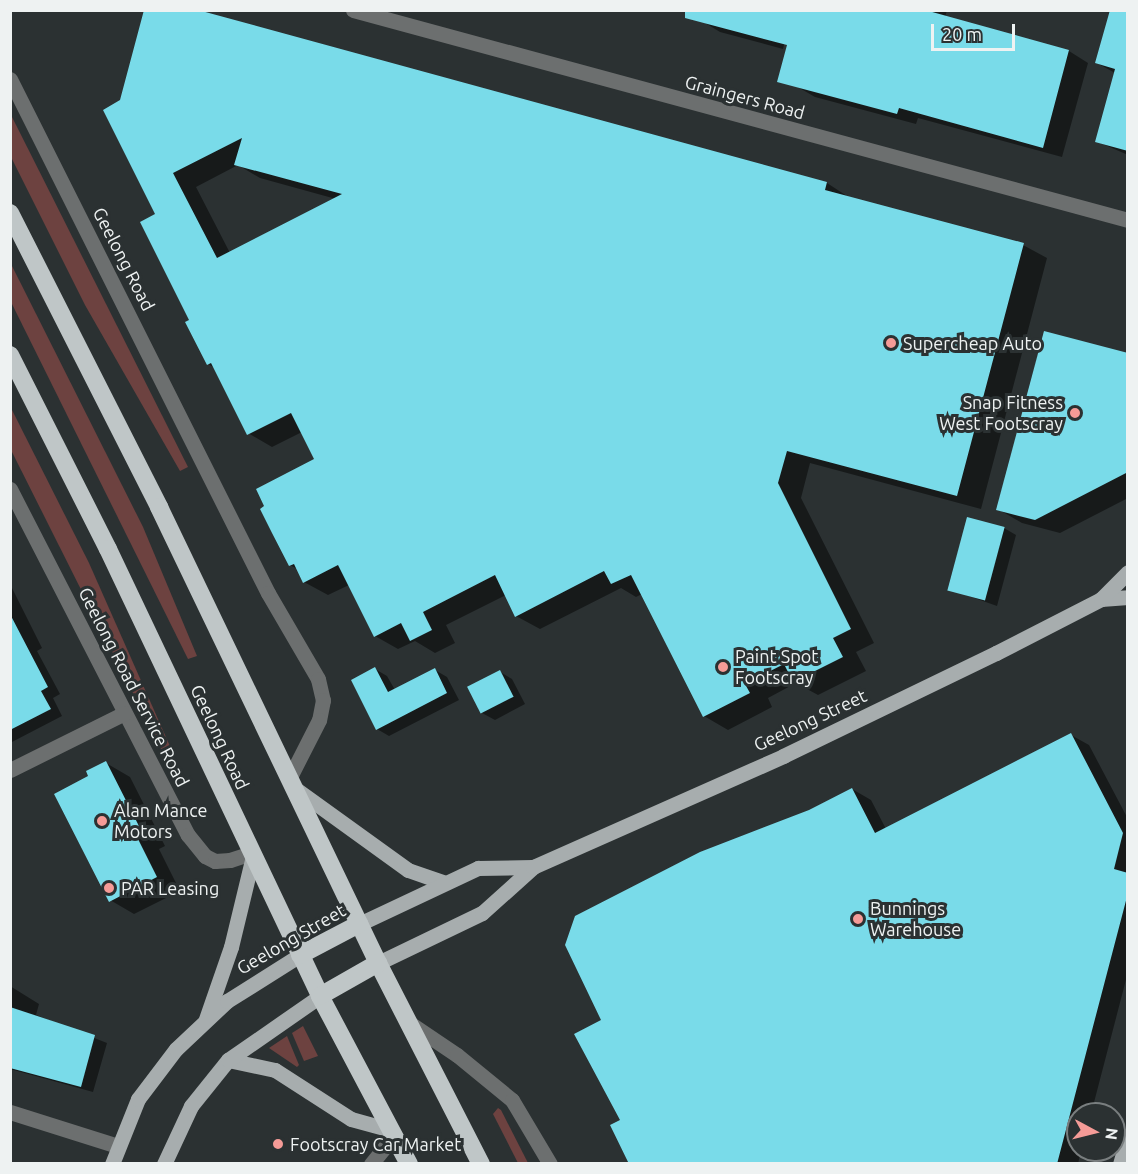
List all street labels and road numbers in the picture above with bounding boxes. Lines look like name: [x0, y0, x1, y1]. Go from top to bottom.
street label: Graingers Road: [683, 71, 807, 123]
street label: Geelong Road: [89, 204, 159, 314]
street label: Geelong Road Service Road: [74, 584, 194, 790]
street label: Geelong Road: [186, 681, 254, 793]
street label: Geelong Street: [750, 684, 870, 756]
street label: Geelong Street: [233, 899, 349, 979]

